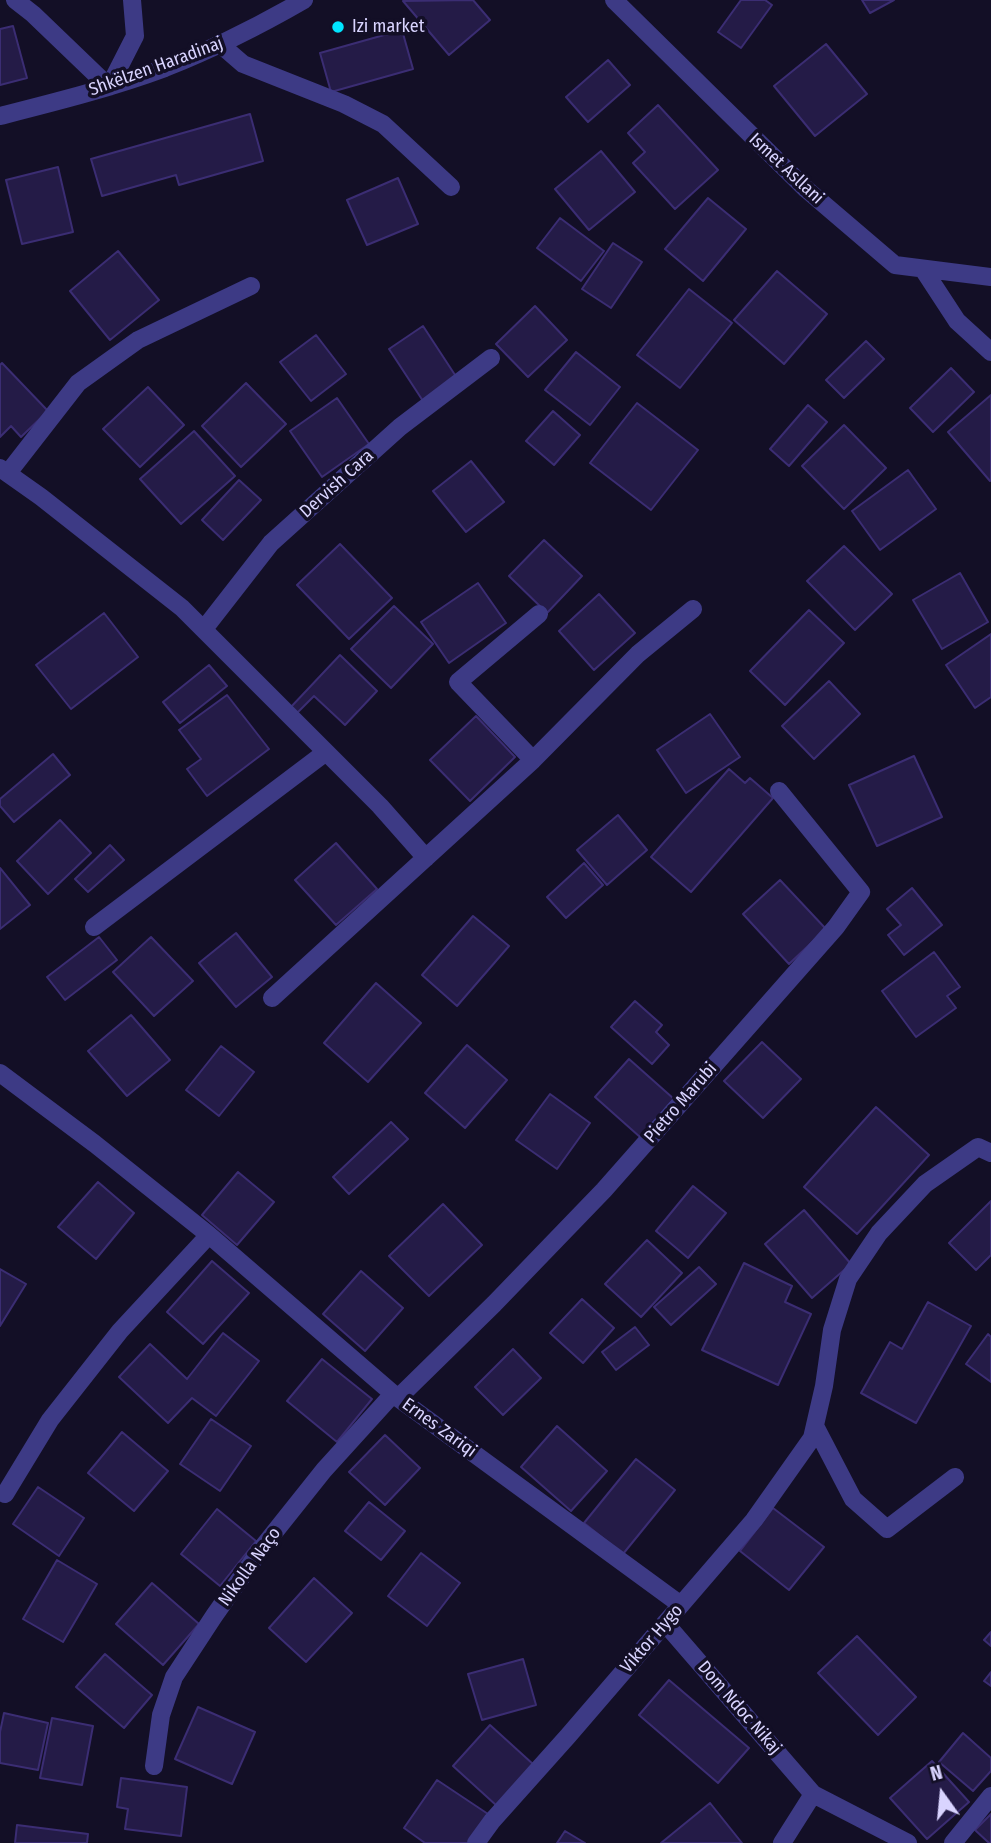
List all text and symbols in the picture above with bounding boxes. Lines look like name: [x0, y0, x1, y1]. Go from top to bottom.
place label: Izi market: [352, 16, 425, 38]
marker: Izi market: [330, 19, 346, 35]
street label: Shkëlzen Haradinaj: [86, 33, 226, 101]
street label: Ismet Asllani: [744, 129, 828, 209]
street label: Dervish Cara: [296, 445, 378, 523]
street label: Pietro Marubi: [640, 1058, 722, 1148]
street label: Ernes Zariqi: [398, 1394, 480, 1462]
street label: Nikolla Naço: [214, 1523, 286, 1611]
street label: Viktor Hygo: [616, 1600, 688, 1678]
street label: Dom Ndoc Nikaj: [693, 1657, 785, 1759]
north arrow: [907, 1759, 977, 1829]
text: N: [928, 1761, 945, 1786]

